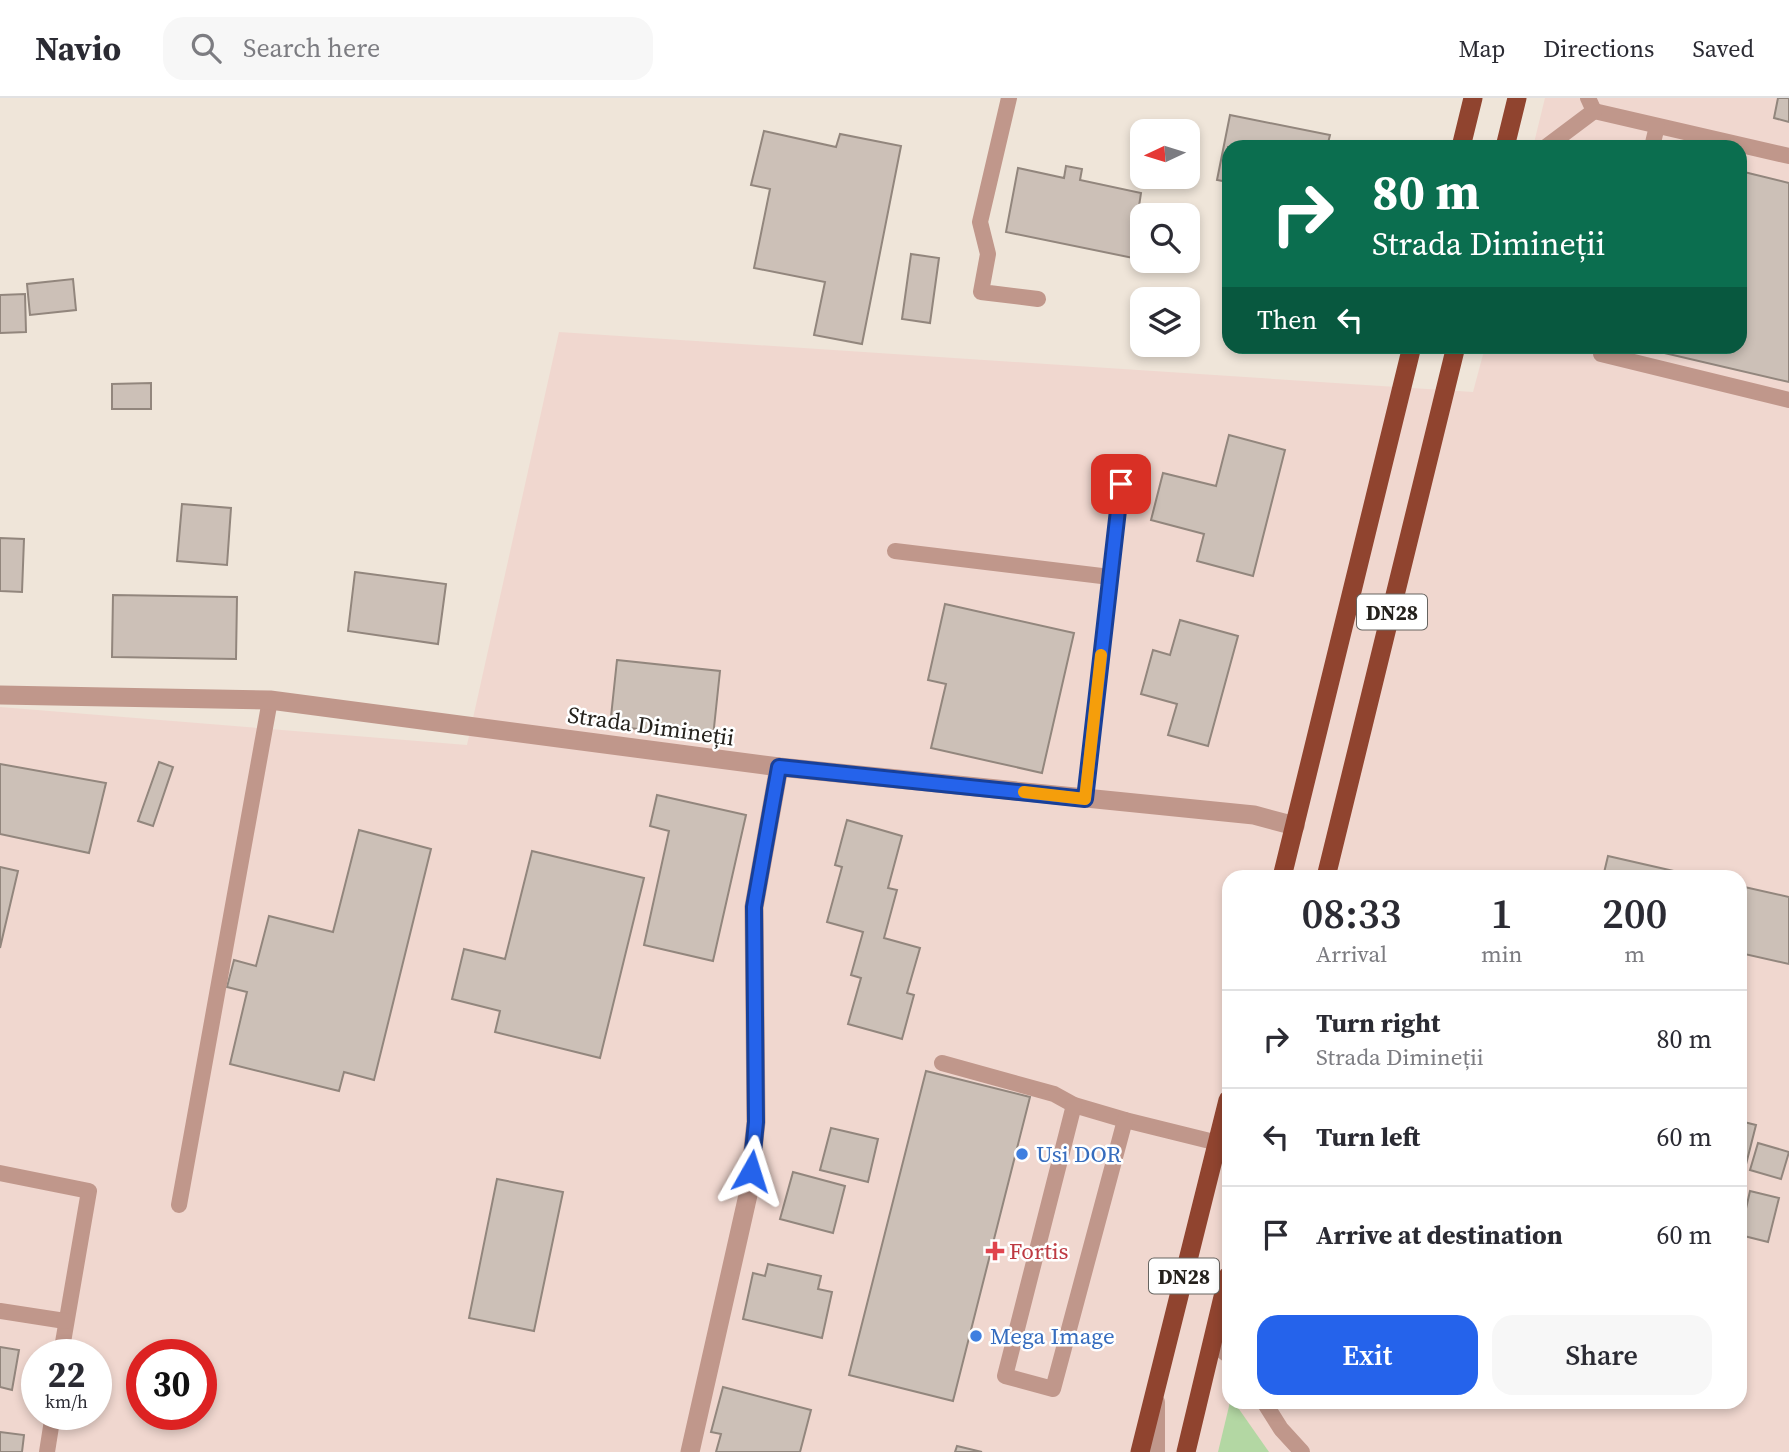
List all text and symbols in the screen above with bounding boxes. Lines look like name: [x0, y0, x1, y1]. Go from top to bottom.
search box: [163, 17, 653, 80]
text: Navio: [35, 26, 121, 71]
icon: search: [187, 29, 225, 67]
text: Search here: [243, 30, 380, 66]
text: Map: [1458, 32, 1505, 65]
text: Directions: [1543, 32, 1654, 65]
text: Saved: [1692, 32, 1754, 65]
north arrow: [1130, 119, 1200, 189]
map controls: [1130, 119, 1200, 357]
text: 80 m: [1372, 158, 1480, 225]
icon: right: [1257, 168, 1348, 259]
button: search: [1130, 203, 1200, 273]
text: Strada Dimineții: [1372, 222, 1605, 266]
button: layers: [1130, 287, 1200, 357]
icon: left: [1331, 301, 1369, 339]
text: Then: [1257, 302, 1317, 338]
pin: [1091, 454, 1151, 514]
icon: arrive: [1102, 465, 1140, 503]
road number: DN28: [1357, 594, 1427, 630]
street label: Strada Dimineții: [566, 698, 736, 754]
text: 08:33: [1301, 884, 1401, 942]
text: 1: [1491, 884, 1513, 942]
text: 200: [1602, 884, 1667, 942]
text: Arrival: [1316, 938, 1387, 970]
text: min: [1481, 938, 1522, 970]
text: m: [1624, 938, 1645, 970]
text: Turn right: [1316, 1005, 1440, 1041]
icon: right: [1257, 1020, 1295, 1058]
text: 80 m: [1657, 1021, 1712, 1057]
text: Strada Dimineții: [1316, 1041, 1484, 1073]
icon: left: [1257, 1118, 1295, 1156]
text: Turn left: [1316, 1119, 1420, 1155]
text: 60 m: [1657, 1119, 1712, 1155]
position arrow: [714, 1134, 788, 1208]
place label: Usi DOR: [1036, 1138, 1121, 1170]
marker: Usi DOR: [1014, 1146, 1030, 1162]
icon: arrive: [1257, 1216, 1295, 1254]
text: Arrive at destination: [1316, 1217, 1563, 1253]
text: 60 m: [1657, 1217, 1712, 1253]
place label: Fortis: [1009, 1235, 1068, 1267]
marker: Fortis: [987, 1243, 1003, 1259]
road number: DN28: [1149, 1258, 1219, 1294]
button: Exit: [1257, 1315, 1478, 1395]
button: Share: [1492, 1315, 1712, 1395]
place label: Mega Image: [990, 1320, 1115, 1352]
marker: Mega Image: [968, 1328, 984, 1344]
speed limit sign: 30: [126, 1339, 217, 1430]
text: 22: [48, 1351, 85, 1399]
text: km/h: [45, 1389, 88, 1414]

